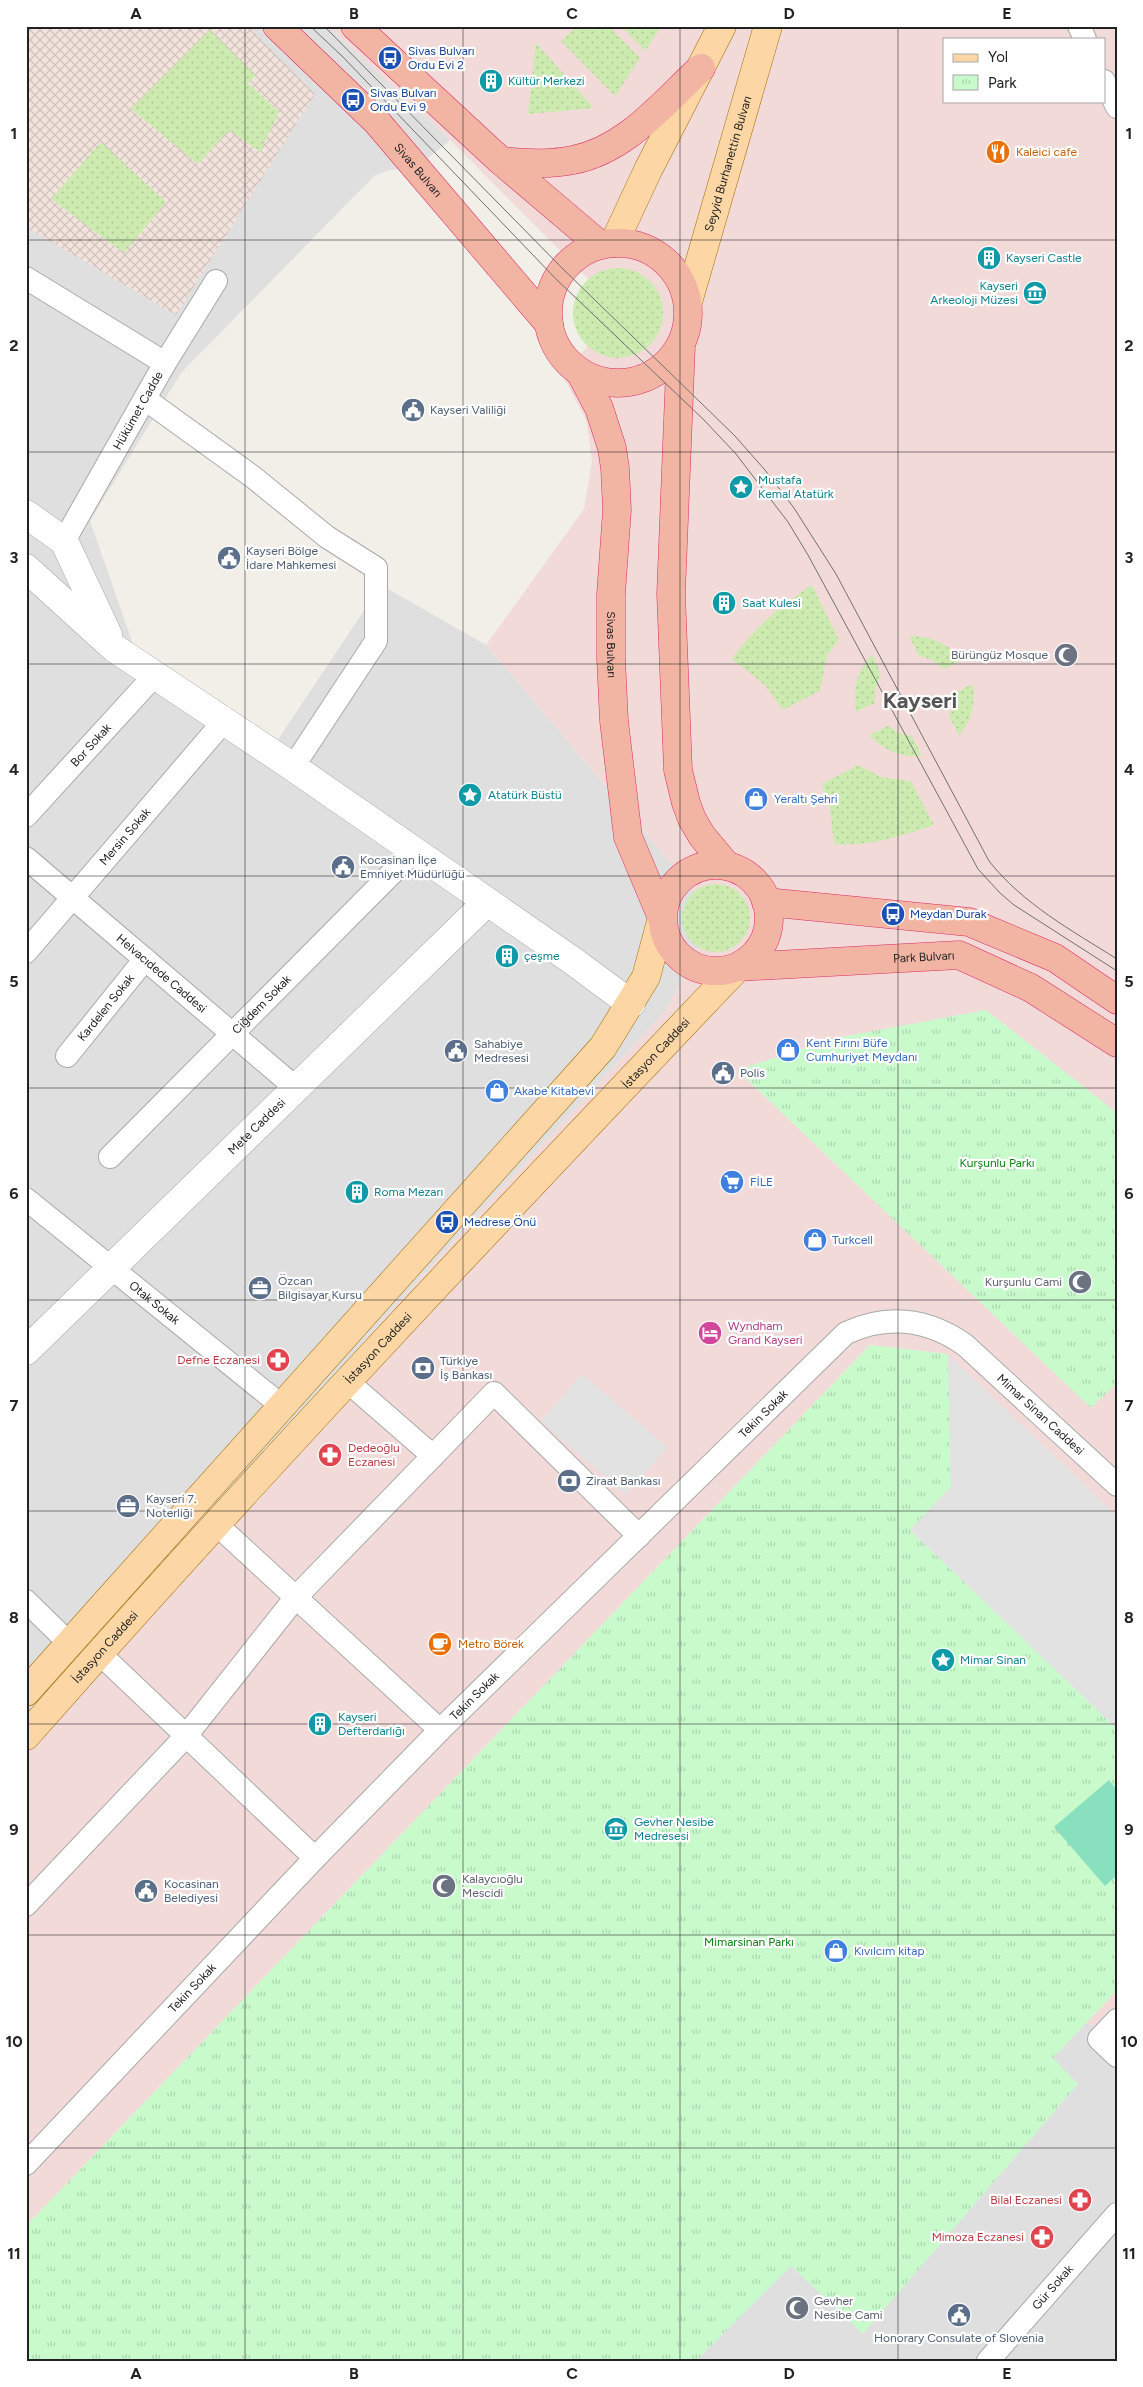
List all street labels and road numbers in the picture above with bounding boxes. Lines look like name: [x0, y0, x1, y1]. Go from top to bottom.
street label: Seyyid Burhanettin Bulvarı: [702, 94, 754, 233]
street label: Sivas Bulvarı: [391, 140, 445, 200]
street label: Hükümet Cadde: [110, 368, 166, 452]
street label: Sivas Bulvarı: [604, 611, 619, 678]
street label: Bor Sokak: [68, 721, 114, 770]
street label: Mersin Sokak: [97, 805, 153, 868]
street label: Helvacıdede Caddesi: [114, 931, 209, 1016]
street label: Park Bulvarı: [893, 948, 955, 966]
street label: Kardelen Sokak: [75, 971, 137, 1044]
street label: Ciğdem Sokak: [229, 972, 294, 1037]
street label: İstasyon Caddesi: [619, 1015, 693, 1091]
street label: Mete Caddesi: [225, 1095, 288, 1157]
street label: Otak Sokak: [126, 1278, 182, 1327]
street label: İstasyon Caddesi: [342, 1310, 415, 1386]
street label: Mimar Sinan Caddesi: [994, 1371, 1087, 1458]
street label: Tekin Sokak: [736, 1387, 791, 1441]
street label: İstasyon Caddesi: [69, 1608, 141, 1686]
street label: Tekin Sokak: [447, 1669, 502, 1723]
street label: Tekin Sokak: [166, 1960, 219, 2016]
street label: Gür Sokak: [1029, 2262, 1076, 2313]

